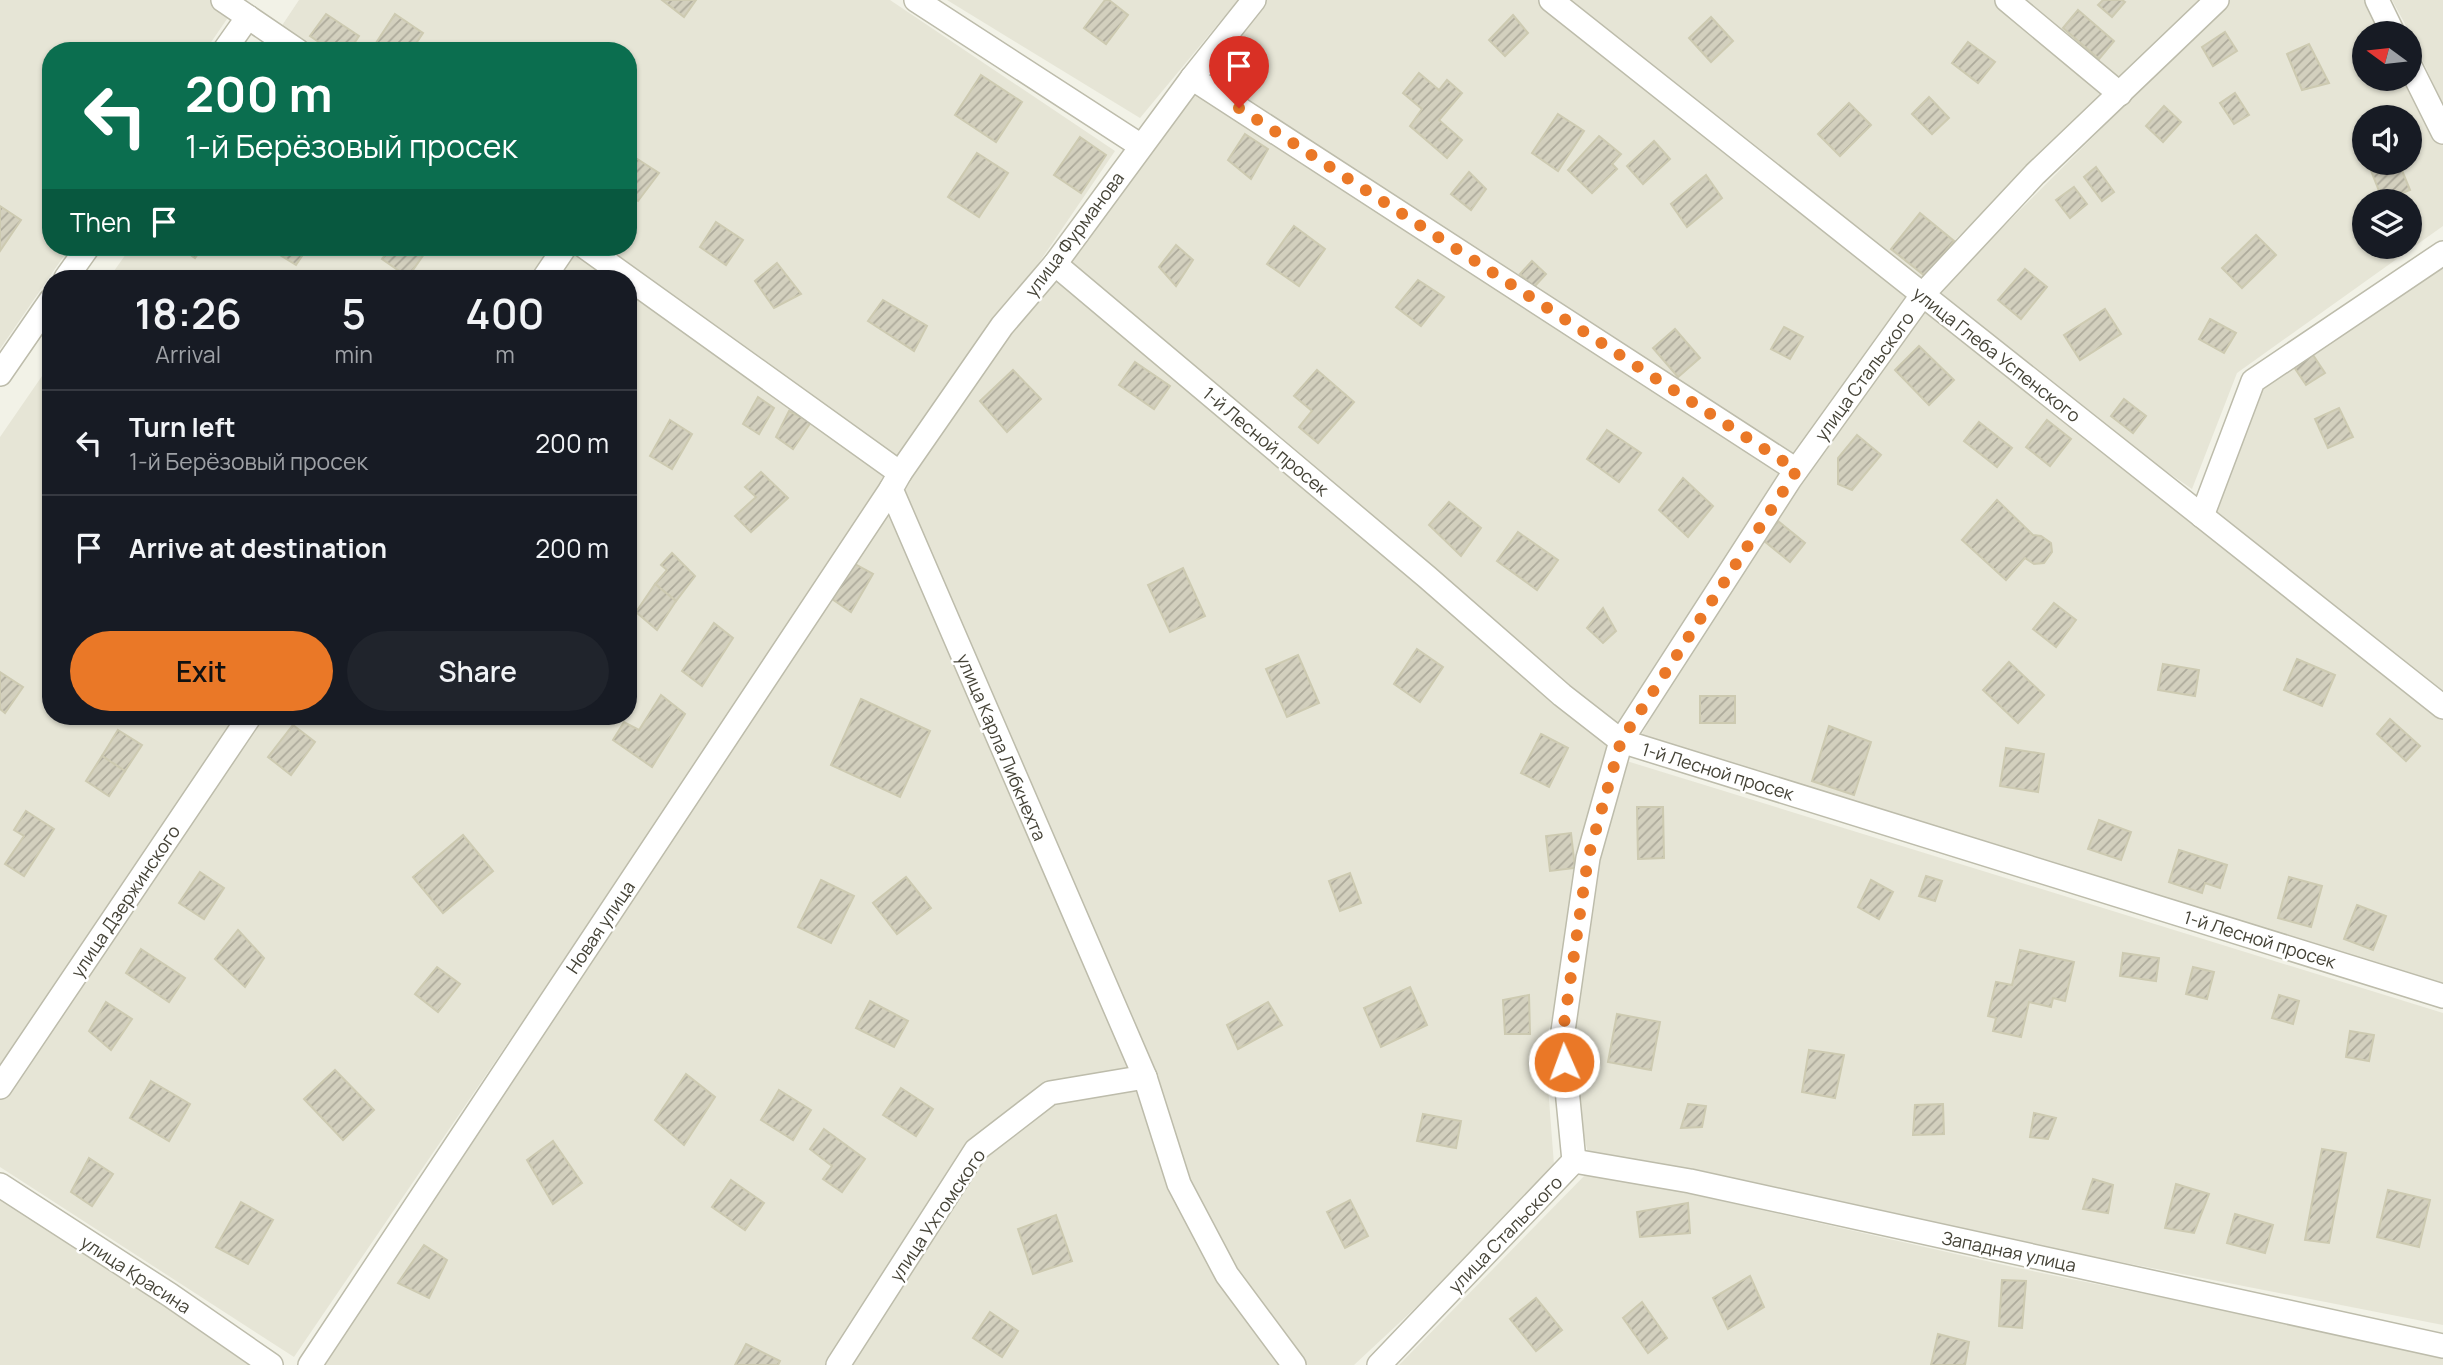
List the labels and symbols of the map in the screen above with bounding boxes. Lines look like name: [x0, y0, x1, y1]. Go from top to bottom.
north arrow: [2352, 21, 2422, 91]
pin: [1209, 36, 1269, 108]
street label: улица Фурманова: [1019, 167, 1129, 301]
street label: улица Глеба Успенского: [1908, 281, 2086, 427]
street label: улица Стальского: [1809, 307, 1919, 445]
street label: 1-й Лесной просек: [1198, 381, 1335, 502]
street label: улица Карла Либкнехта: [952, 650, 1052, 844]
street label: 1-й Лесной просек: [1639, 736, 1798, 806]
street label: улица Дзержинского: [65, 820, 185, 982]
street label: Новая улица: [560, 876, 640, 978]
street label: 1-й Лесной просек: [2181, 904, 2340, 974]
position arrow: [1527, 1025, 1601, 1099]
street label: улица Ухтомского: [884, 1144, 990, 1286]
street label: улица Стальского: [1443, 1170, 1567, 1298]
street label: Западная улица: [1940, 1225, 2078, 1277]
street label: улица Красина: [76, 1229, 196, 1319]

